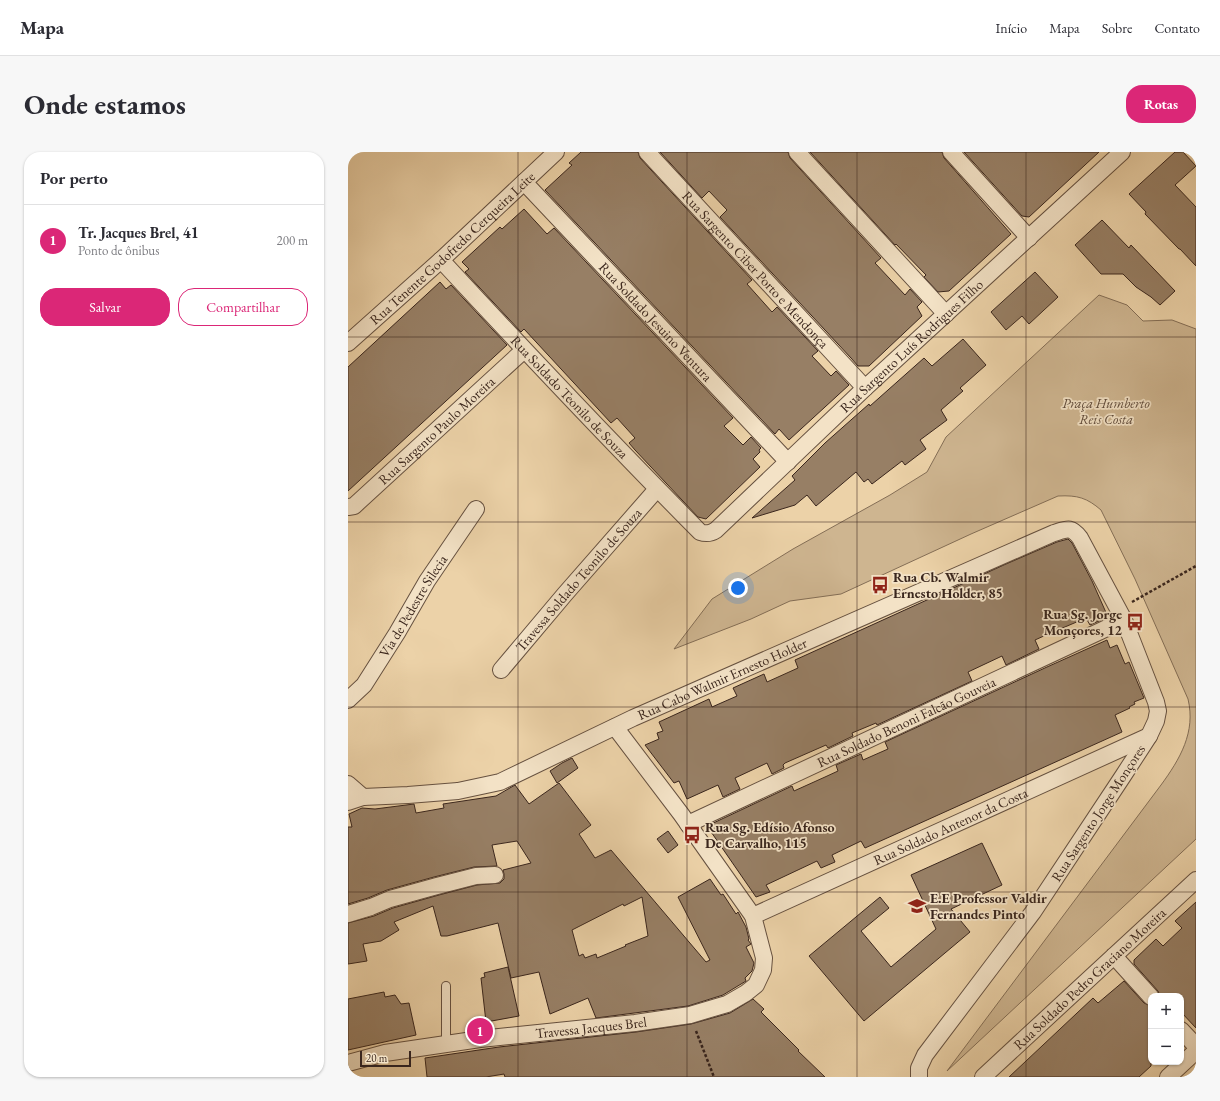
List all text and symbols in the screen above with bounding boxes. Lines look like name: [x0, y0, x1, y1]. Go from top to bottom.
text: Mapa: [20, 15, 64, 40]
text: Início: [995, 19, 1027, 37]
text: Mapa: [1049, 19, 1080, 37]
text: Sobre: [1102, 19, 1132, 37]
text: Contato: [1154, 19, 1200, 37]
button: Rotas: [1126, 85, 1196, 123]
text: Onde estamos: [24, 86, 186, 122]
text: Por perto: [40, 167, 108, 189]
street label: Rua Tenente Godofredo Cerqueira Leite: [366, 167, 539, 329]
street label: Rua Sargento Ciber Porto e Mendonça: [678, 187, 833, 352]
text: Tr. Jacques Brel, 41: [78, 223, 199, 242]
text: 1: [50, 232, 56, 249]
text: 200 m: [277, 232, 308, 249]
text: Ponto de ônibus: [78, 242, 159, 259]
street label: Rua Soldado Jesuino Ventura: [595, 258, 717, 386]
street label: Rua Sargento Luís Rodrigues Filho: [836, 275, 987, 416]
button: Salvar: [40, 288, 170, 326]
button: Compartilhar: [178, 288, 308, 326]
street label: Rua Soldado Teonilo de Souza: [507, 332, 633, 463]
street label: Rua Sargento Paulo Moreira: [374, 372, 499, 488]
park label: Praça Humberto Reis Costa: [1062, 394, 1150, 428]
street label: Travessa Soldado Teonilo de Souza: [511, 504, 646, 655]
street label: Via de Pedestre Silecia: [375, 551, 451, 660]
place label: Rua Cb. Walmir Ernesto Holder, 85: [893, 568, 1003, 602]
bus stop icon: Rua Cb. Walmir Ernesto Holder, 85: [870, 575, 890, 595]
your location: [728, 578, 748, 598]
place label: Rua Sg. Jorge Monçores, 12: [1043, 605, 1123, 639]
bus stop icon: Rua Sg. Jorge Monçores, 12: [1125, 612, 1145, 632]
street label: Rua Cabo Walmir Ernesto Holder: [635, 634, 810, 724]
street label: Rua Soldado Benoni Falcão Gouveia: [814, 672, 999, 771]
street label: Rua Sargento Jorge Monçores: [1047, 741, 1149, 885]
street label: Rua Soldado Antenor da Costa: [870, 783, 1031, 869]
place label: Rua Sg. Edísio Afonso De Carvalho, 115: [705, 818, 834, 852]
bus stop icon: Rua Sg. Edísio Afonso De Carvalho, 115: [682, 825, 702, 845]
place label: E.E Professor Valdir Fernandes Pinto: [930, 889, 1047, 923]
school or university icon: E.E Professor Valdir Fernandes Pinto: [907, 896, 927, 916]
street label: Rua Soldado Pedro Graciano Moreira: [1009, 903, 1170, 1054]
map controls: [1148, 993, 1184, 1065]
button: +: [1148, 993, 1184, 1029]
street label: Travessa Jacques Brel: [535, 1012, 648, 1042]
pin: 1: [467, 1016, 493, 1046]
button: −: [1148, 1029, 1184, 1065]
scale bar: [360, 1049, 411, 1068]
text: 20 m: [366, 1051, 387, 1065]

